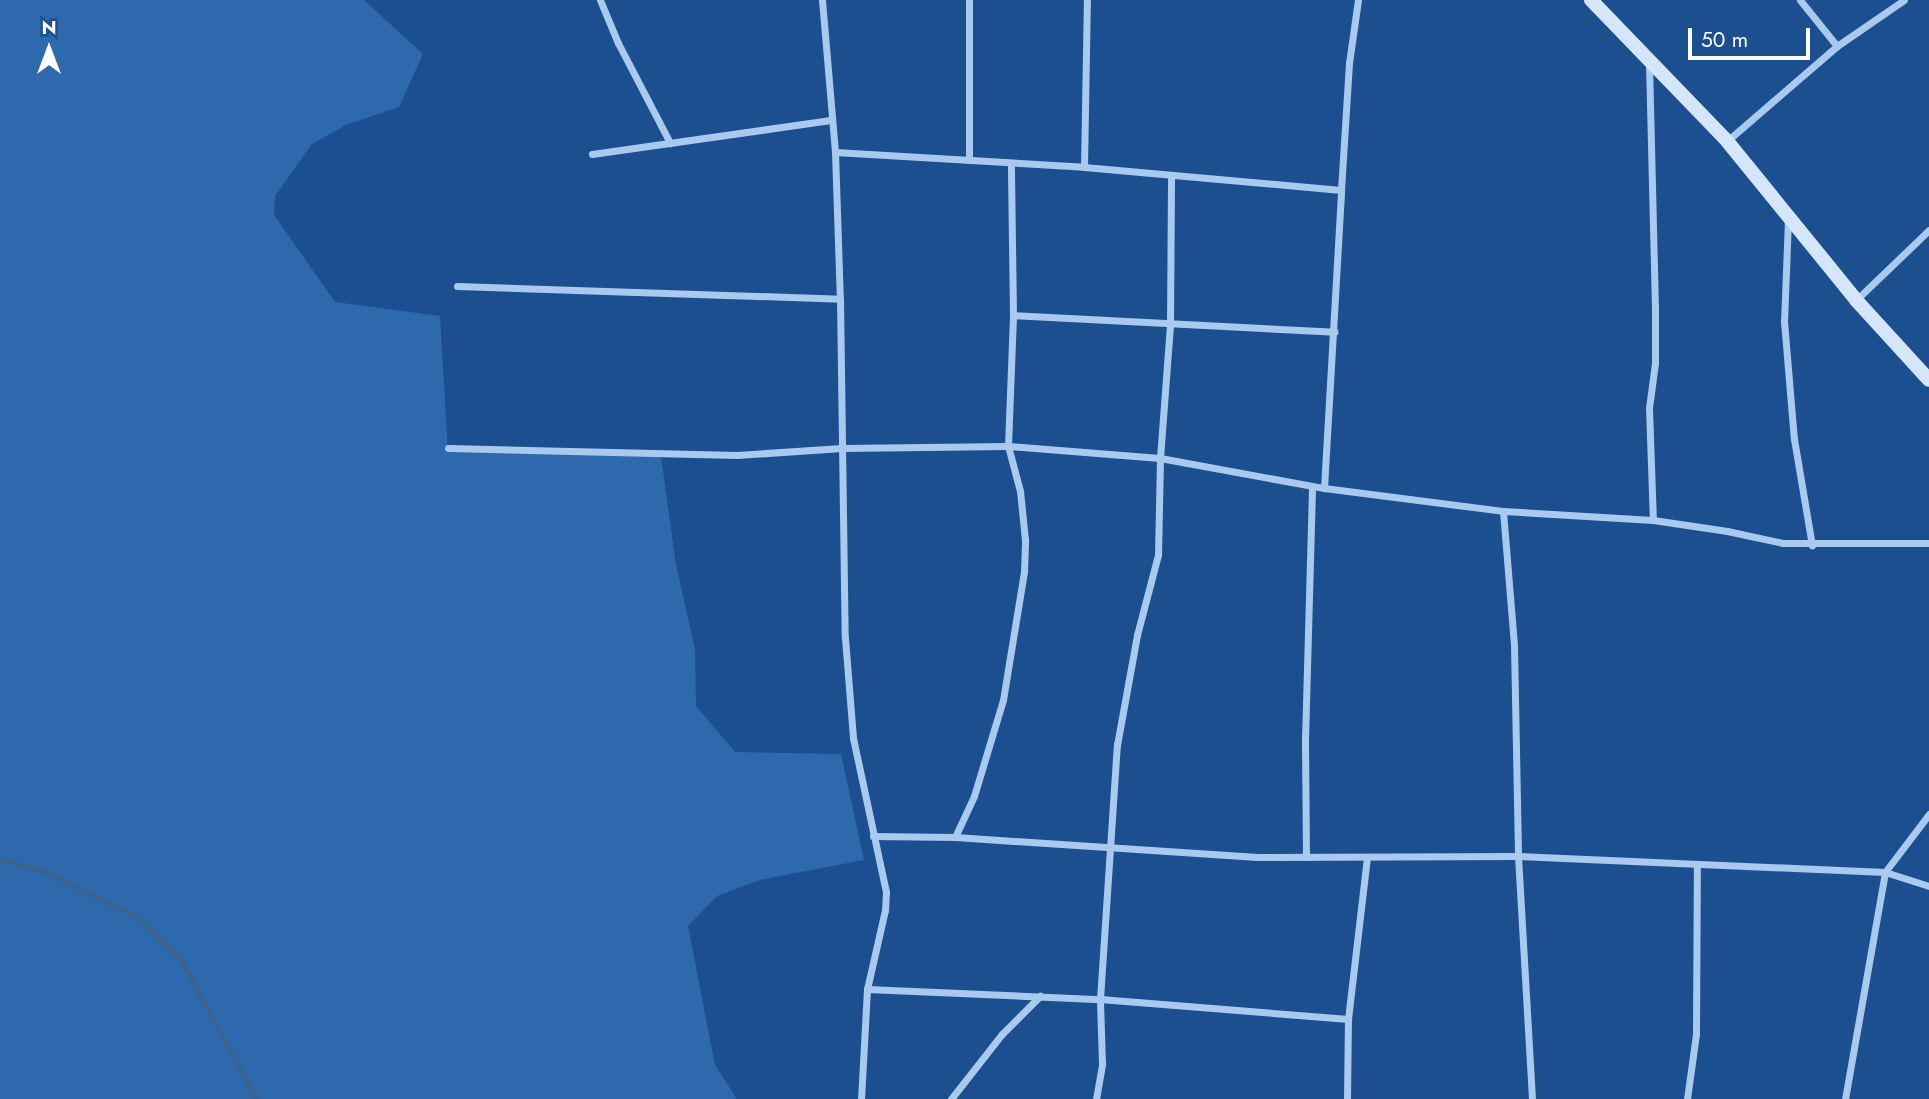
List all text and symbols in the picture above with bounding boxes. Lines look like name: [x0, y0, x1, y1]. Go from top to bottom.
north arrow: [14, 14, 84, 84]
text: N: [41, 14, 57, 41]
scale bar: [1691, 14, 1814, 58]
text: 50 m: [1701, 25, 1748, 55]

